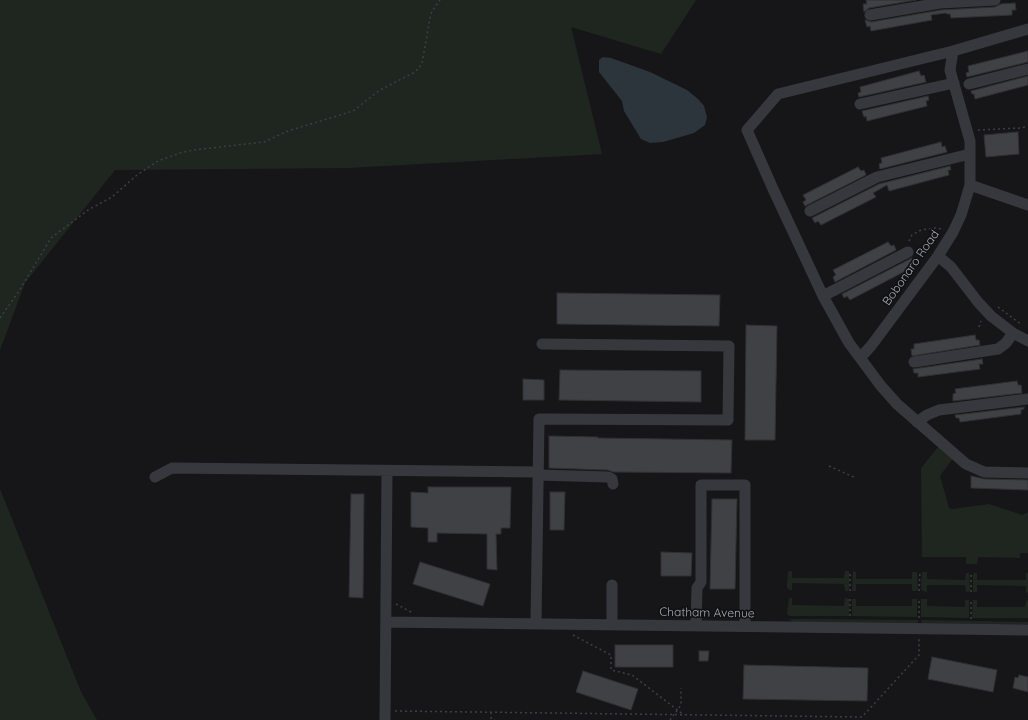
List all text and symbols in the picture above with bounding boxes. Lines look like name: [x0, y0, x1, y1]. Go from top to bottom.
street label: Bobonaro Road: [880, 228, 942, 308]
street label: Chatham Avenue: [659, 605, 755, 621]

